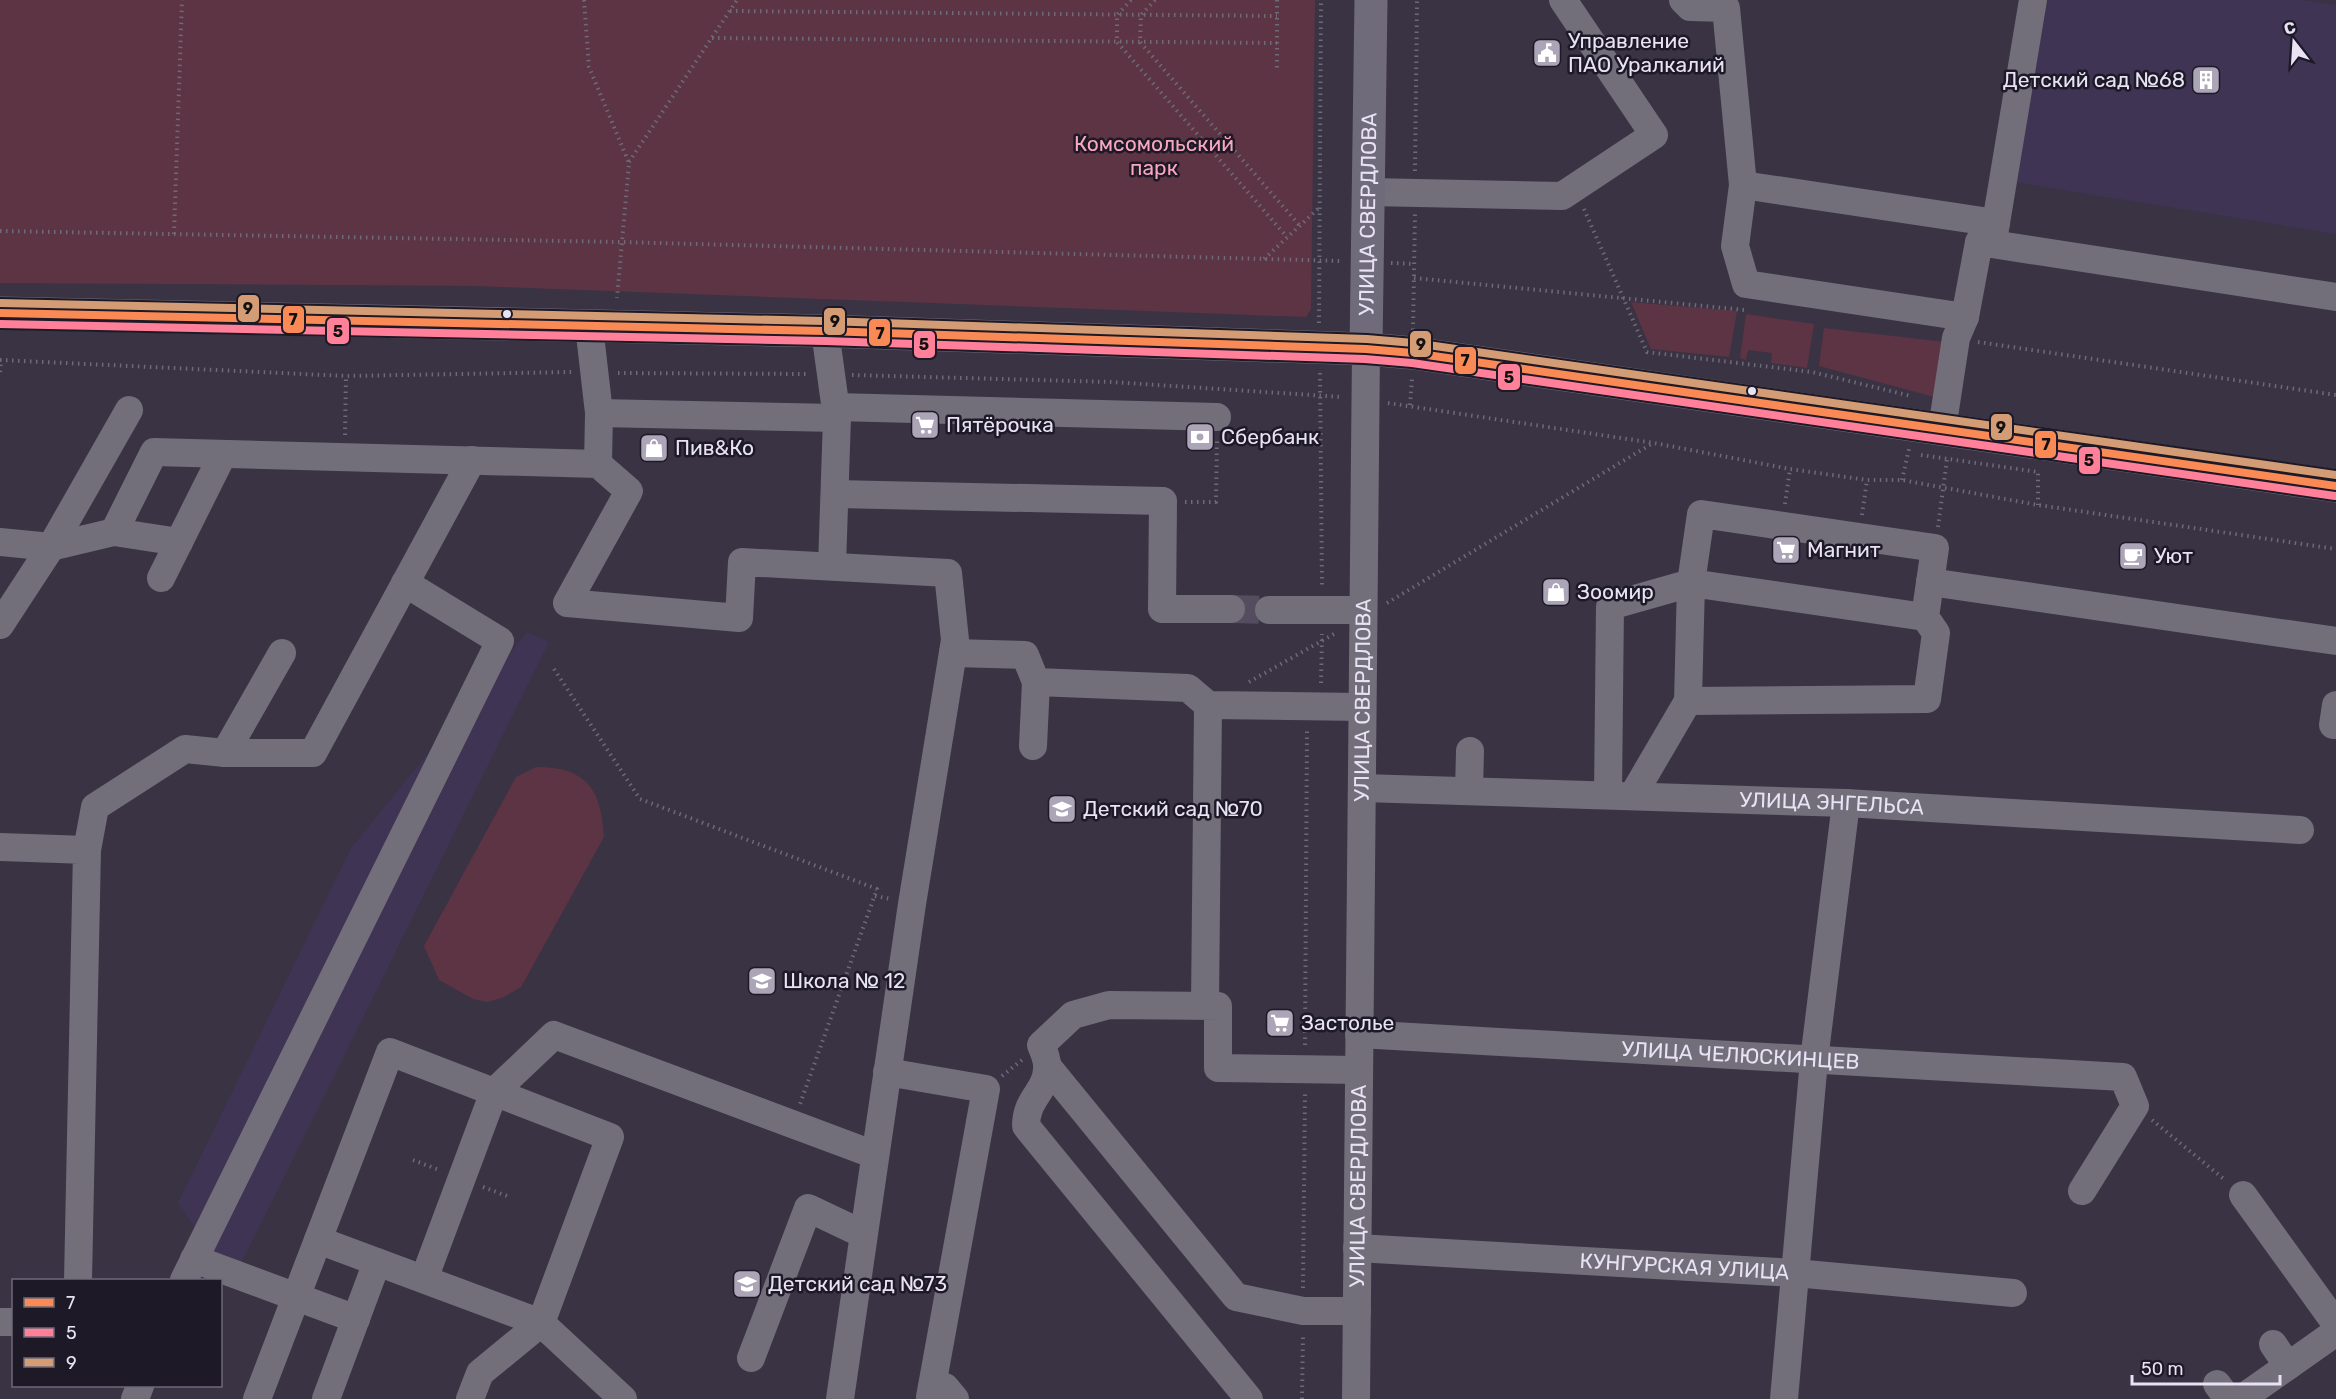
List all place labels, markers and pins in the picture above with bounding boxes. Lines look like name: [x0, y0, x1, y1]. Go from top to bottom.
place label: Управление ПАО Уралкалий: [1568, 28, 1725, 77]
public building icon: Управление ПАО Уралкалий: [1531, 37, 1563, 69]
building icon: Детский сад №68: [2190, 64, 2222, 96]
place label: Детский сад №68: [2003, 67, 2185, 92]
unlabelled marker: [501, 308, 513, 320]
unlabelled marker: [1746, 385, 1758, 397]
supermarket icon: Пятёрочка: [909, 409, 941, 441]
place label: Пятёрочка: [946, 412, 1054, 437]
bank icon: Сбербанк: [1184, 421, 1216, 453]
place label: Сбербанк: [1221, 424, 1319, 449]
shop icon: Пив&Ко: [638, 432, 670, 464]
place label: Пив&Ко: [675, 435, 754, 460]
supermarket icon: Магнит: [1770, 534, 1802, 566]
place label: Магнит: [1807, 537, 1881, 562]
cafe icon: Уют: [2117, 540, 2149, 572]
place label: Уют: [2154, 543, 2193, 568]
shop icon: Зоомир: [1540, 576, 1572, 608]
place label: Зоомир: [1577, 579, 1654, 604]
school or university icon: Детский сад №70: [1046, 793, 1078, 825]
place label: Детский сад №70: [1083, 796, 1263, 821]
school or university icon: Школа № 12: [746, 965, 778, 997]
place label: Школа № 12: [783, 968, 905, 993]
supermarket icon: Застолье: [1264, 1007, 1296, 1039]
place label: Застолье: [1301, 1010, 1394, 1035]
school or university icon: Детский сад №73: [731, 1268, 763, 1300]
place label: Детский сад №73: [768, 1271, 947, 1296]

